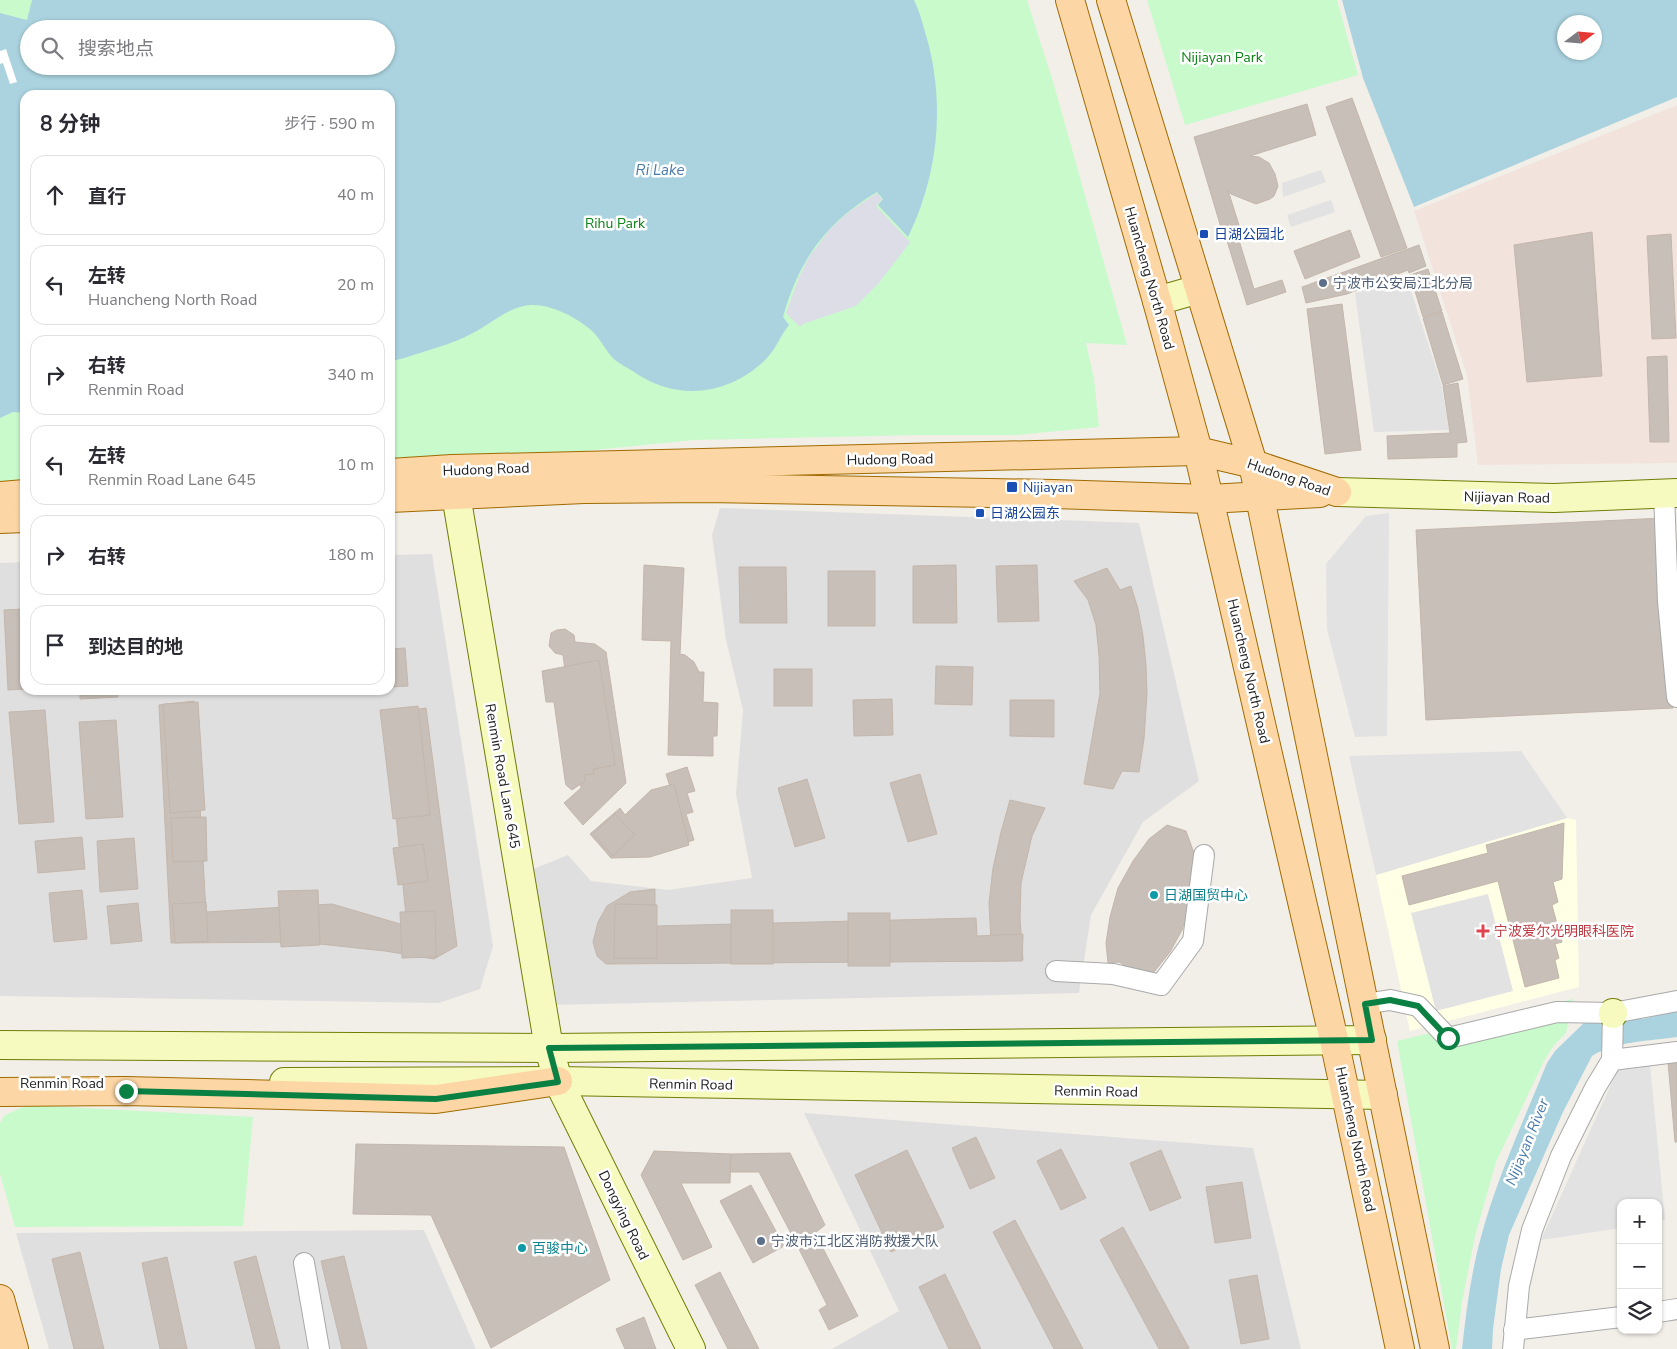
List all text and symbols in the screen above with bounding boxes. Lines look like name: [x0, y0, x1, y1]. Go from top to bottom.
north arrow: [1557, 15, 1602, 60]
search box: [20, 20, 395, 75]
icon: search: [38, 34, 66, 62]
text: 搜索地点: [78, 36, 154, 62]
park label: Nijiayan Park: [1181, 48, 1264, 67]
text: 8 分钟: [40, 110, 100, 138]
text: 步行 · 590 m: [285, 113, 375, 135]
water label: Ri Lake: [636, 160, 684, 180]
icon: ahead: [41, 181, 69, 209]
text: 直行: [88, 184, 126, 210]
text: 40 m: [337, 184, 374, 206]
street label: Huancheng North Road: [1120, 204, 1179, 352]
park label: Rihu Park: [585, 214, 646, 233]
place label: 日湖公园北: [1214, 225, 1284, 244]
marker: 日湖公园北: [1198, 228, 1210, 240]
text: 左转: [88, 263, 126, 289]
icon: left: [41, 271, 69, 299]
text: 20 m: [337, 274, 374, 296]
place label: 宁波市公安局江北分局: [1333, 274, 1473, 293]
marker: 宁波市公安局江北分局: [1317, 277, 1329, 289]
text: Huancheng North Road: [88, 289, 257, 311]
text: 右转: [88, 353, 126, 379]
icon: right: [41, 361, 69, 389]
text: 340 m: [327, 364, 374, 386]
text: Renmin Road: [88, 379, 184, 401]
text: 左转: [88, 443, 126, 469]
street label: Hudong Road: [846, 449, 934, 470]
icon: left: [41, 451, 69, 479]
text: 10 m: [337, 454, 374, 476]
street label: Hudong Road: [1245, 454, 1333, 501]
street label: Hudong Road: [442, 458, 530, 481]
text: Renmin Road Lane 645: [88, 469, 256, 491]
place label: Nijiayan: [1023, 478, 1073, 497]
marker: Nijiayan: [1005, 480, 1019, 494]
street label: Nijiayan Road: [1464, 487, 1550, 508]
place label: 日湖公园东: [990, 504, 1060, 523]
marker: 日湖公园东: [974, 507, 986, 519]
icon: right: [41, 541, 69, 569]
text: 右转: [88, 544, 126, 570]
text: 180 m: [327, 544, 374, 566]
street label: Huancheng North Road: [1223, 597, 1274, 745]
icon: arrive: [41, 631, 69, 659]
text: 到达目的地: [88, 634, 183, 660]
street label: Renmin Road Lane 645: [480, 702, 525, 850]
place label: 日湖国贸中心: [1164, 886, 1248, 905]
marker: 日湖国贸中心: [1148, 889, 1160, 901]
place label: 宁波爱尔光明眼科医院: [1494, 922, 1634, 941]
marker: 宁波爱尔光明眼科医院: [1476, 924, 1490, 938]
route start: [1437, 1027, 1460, 1050]
street label: Huancheng North Road: [1331, 1065, 1380, 1214]
street label: Renmin Road: [20, 1074, 104, 1093]
street label: Renmin Road: [649, 1074, 733, 1095]
route end: [115, 1080, 138, 1103]
street label: Renmin Road: [1054, 1081, 1138, 1102]
water label: Nijiayan River: [1501, 1095, 1554, 1188]
street label: Dongying Road: [594, 1167, 653, 1263]
map controls: [1617, 1199, 1662, 1334]
button: +: [1617, 1199, 1662, 1244]
place label: 宁波市江北区消防救援大队: [771, 1232, 939, 1251]
marker: 宁波市江北区消防救援大队: [755, 1235, 767, 1247]
place label: 百骏中心: [532, 1239, 588, 1258]
marker: 百骏中心: [516, 1242, 528, 1254]
button: −: [1617, 1244, 1662, 1289]
button: layers: [1617, 1289, 1662, 1334]

